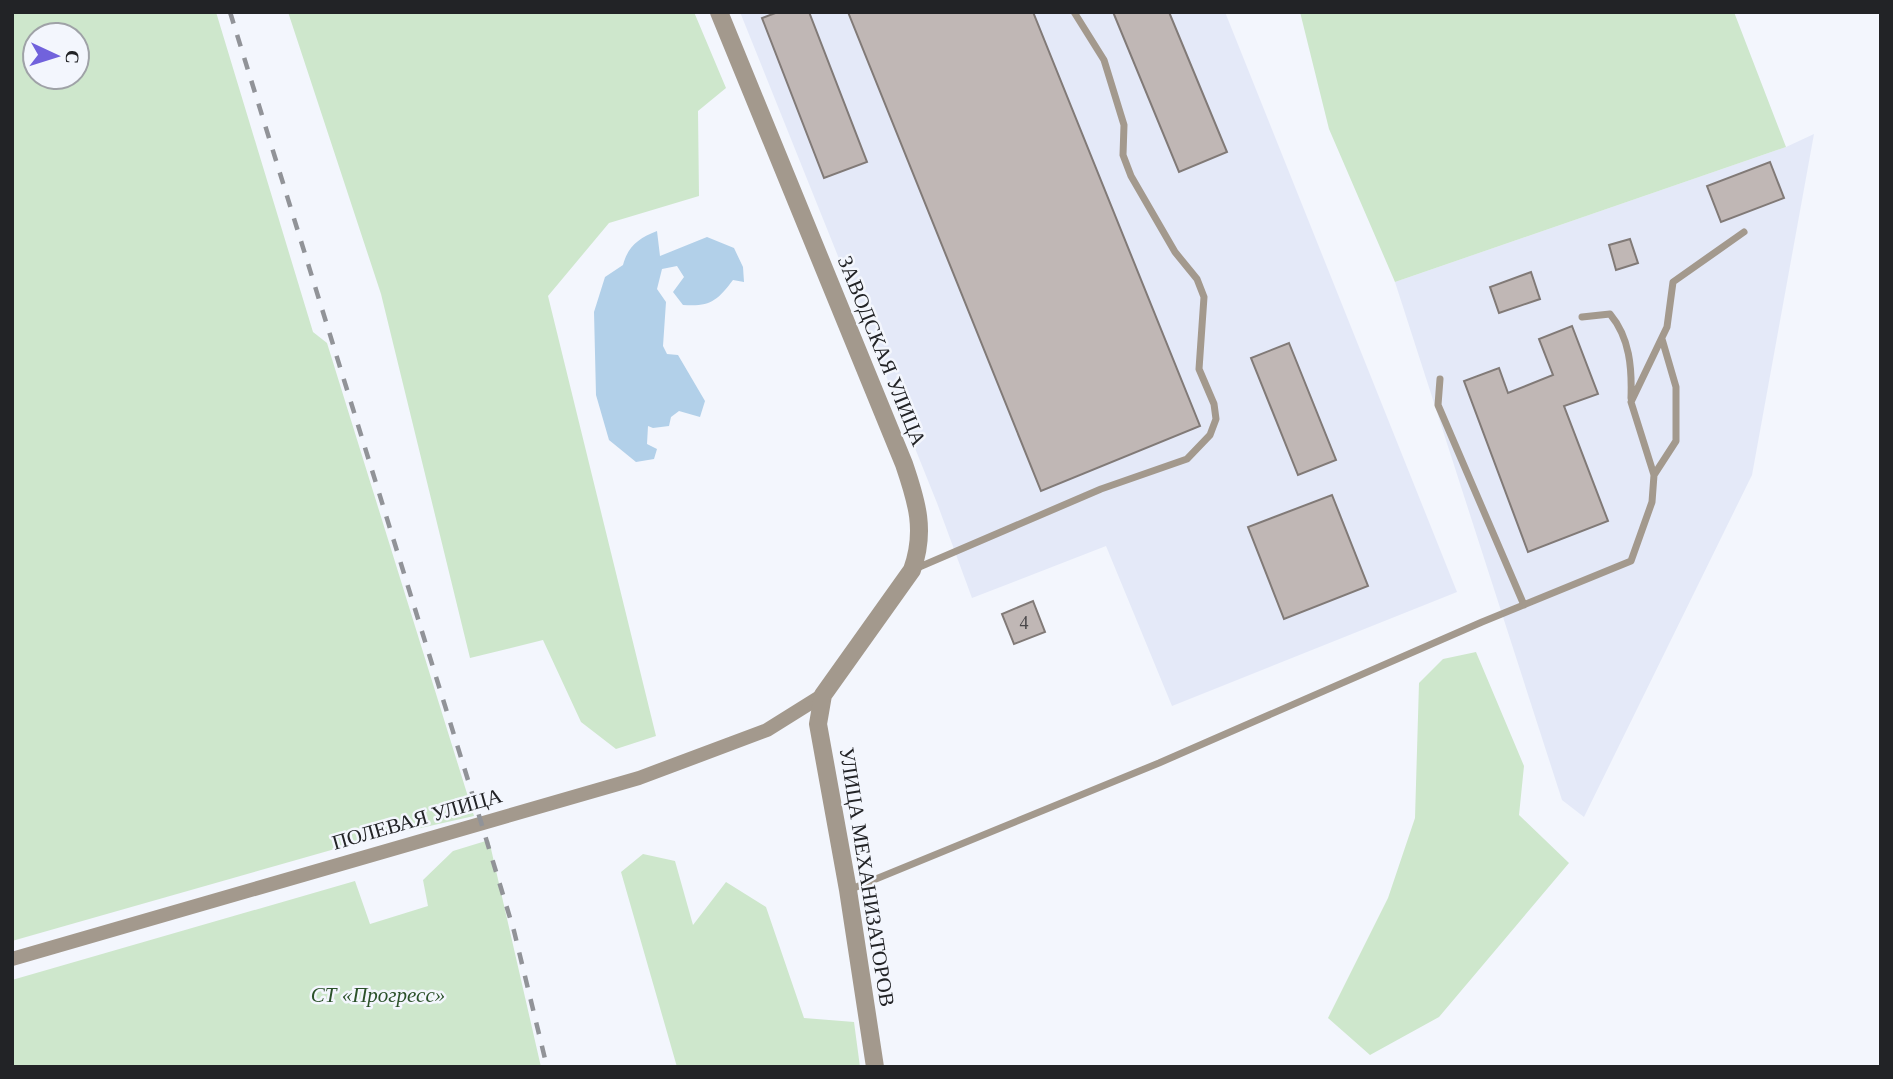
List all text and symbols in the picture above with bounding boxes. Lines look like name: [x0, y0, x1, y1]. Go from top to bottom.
north arrow: [21, 21, 91, 91]
text: С: [62, 50, 83, 65]
street label: ЗАВОДСКАЯ УЛИЦА: [833, 252, 931, 450]
house number: 4: [1020, 613, 1029, 633]
street label: УЛИЦА МЕХАНИЗАТОРОВ: [835, 746, 899, 1008]
street label: ПОЛЕВАЯ УЛИЦА: [329, 783, 506, 855]
park label: СТ «Прогресс»: [311, 983, 445, 1007]

